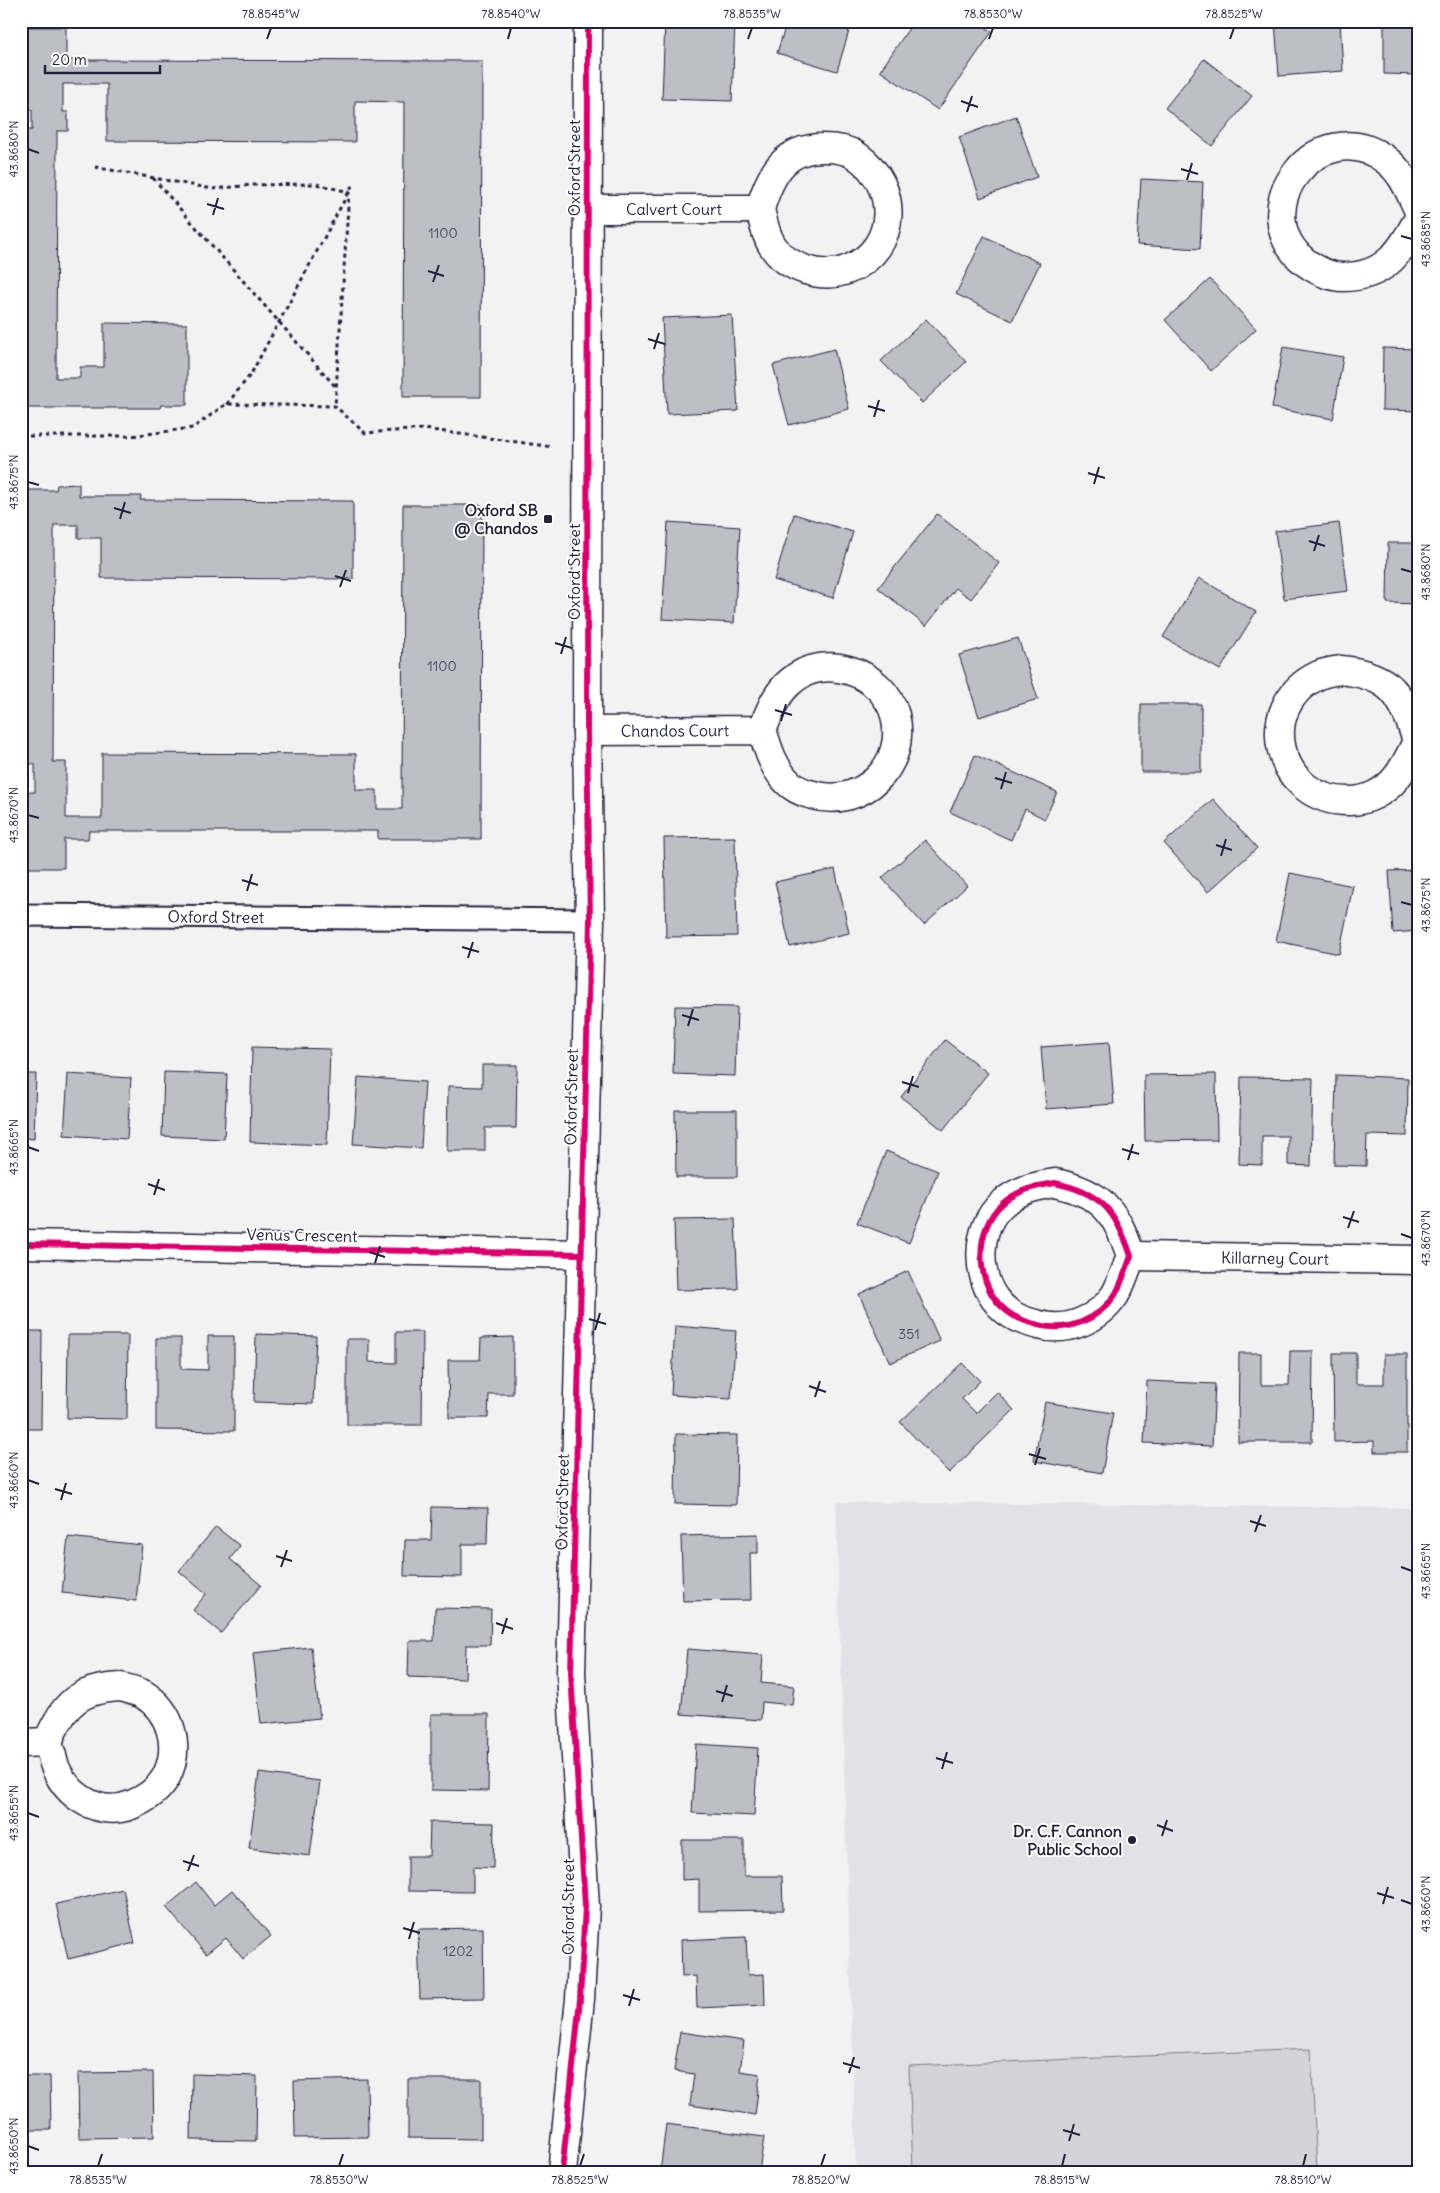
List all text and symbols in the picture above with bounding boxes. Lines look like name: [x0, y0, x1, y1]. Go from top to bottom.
text: 78.8545°W: [242, 6, 300, 21]
text: 78.8540°W: [482, 6, 541, 21]
text: 78.8535°W: [723, 6, 781, 21]
text: 78.8530°W: [964, 6, 1022, 21]
text: 78.8525°W: [1205, 6, 1263, 21]
scale bar: [45, 42, 160, 74]
text: 20 m: [52, 50, 87, 69]
street label: Oxford Street: [564, 119, 584, 216]
text: 43.8680°N: [6, 120, 21, 178]
street label: Calvert Court: [626, 199, 723, 219]
text: 43.8685°N: [1418, 211, 1433, 267]
house number: 1100: [428, 224, 458, 242]
text: 43.8675°N: [6, 454, 21, 510]
place label: Oxford SB @ Chandos: [454, 500, 539, 539]
marker: Oxford SB @ Chandos: [542, 513, 554, 525]
street label: Oxford Street: [564, 523, 584, 620]
text: 43.8680°N: [1418, 543, 1433, 601]
house number: 1100: [427, 657, 457, 675]
street label: Chandos Court: [621, 720, 730, 741]
text: 43.8670°N: [6, 787, 21, 843]
text: 43.8675°N: [1418, 877, 1433, 933]
street label: Oxford Street: [168, 906, 265, 927]
street label: Oxford Street: [560, 1048, 582, 1145]
text: 43.8665°N: [6, 1119, 21, 1175]
text: 43.8670°N: [1418, 1210, 1433, 1266]
street label: Venus Crescent: [246, 1224, 358, 1246]
street label: Killarney Court: [1221, 1247, 1330, 1269]
house number: 351: [898, 1325, 920, 1343]
text: 43.8660°N: [6, 1451, 21, 1509]
street label: Oxford Street: [551, 1453, 573, 1550]
text: 43.8665°N: [1418, 1543, 1433, 1599]
text: 43.8655°N: [6, 1785, 21, 1841]
place label: Dr. C.F. Cannon Public School: [1013, 1821, 1122, 1859]
marker: Dr. C.F. Cannon Public School: [1126, 1834, 1138, 1846]
street label: Oxford Street: [558, 1858, 578, 1955]
text: 43.8660°N: [1418, 1875, 1433, 1933]
house number: 1202: [443, 1942, 473, 1960]
text: 43.8650°N: [6, 2117, 21, 2175]
text: 78.8535°W: [69, 2172, 127, 2187]
text: 78.8530°W: [310, 2172, 368, 2187]
text: 78.8525°W: [551, 2172, 609, 2187]
text: 78.8520°W: [792, 2172, 850, 2187]
text: 78.8515°W: [1034, 2172, 1090, 2187]
text: 78.8510°W: [1275, 2172, 1331, 2187]

